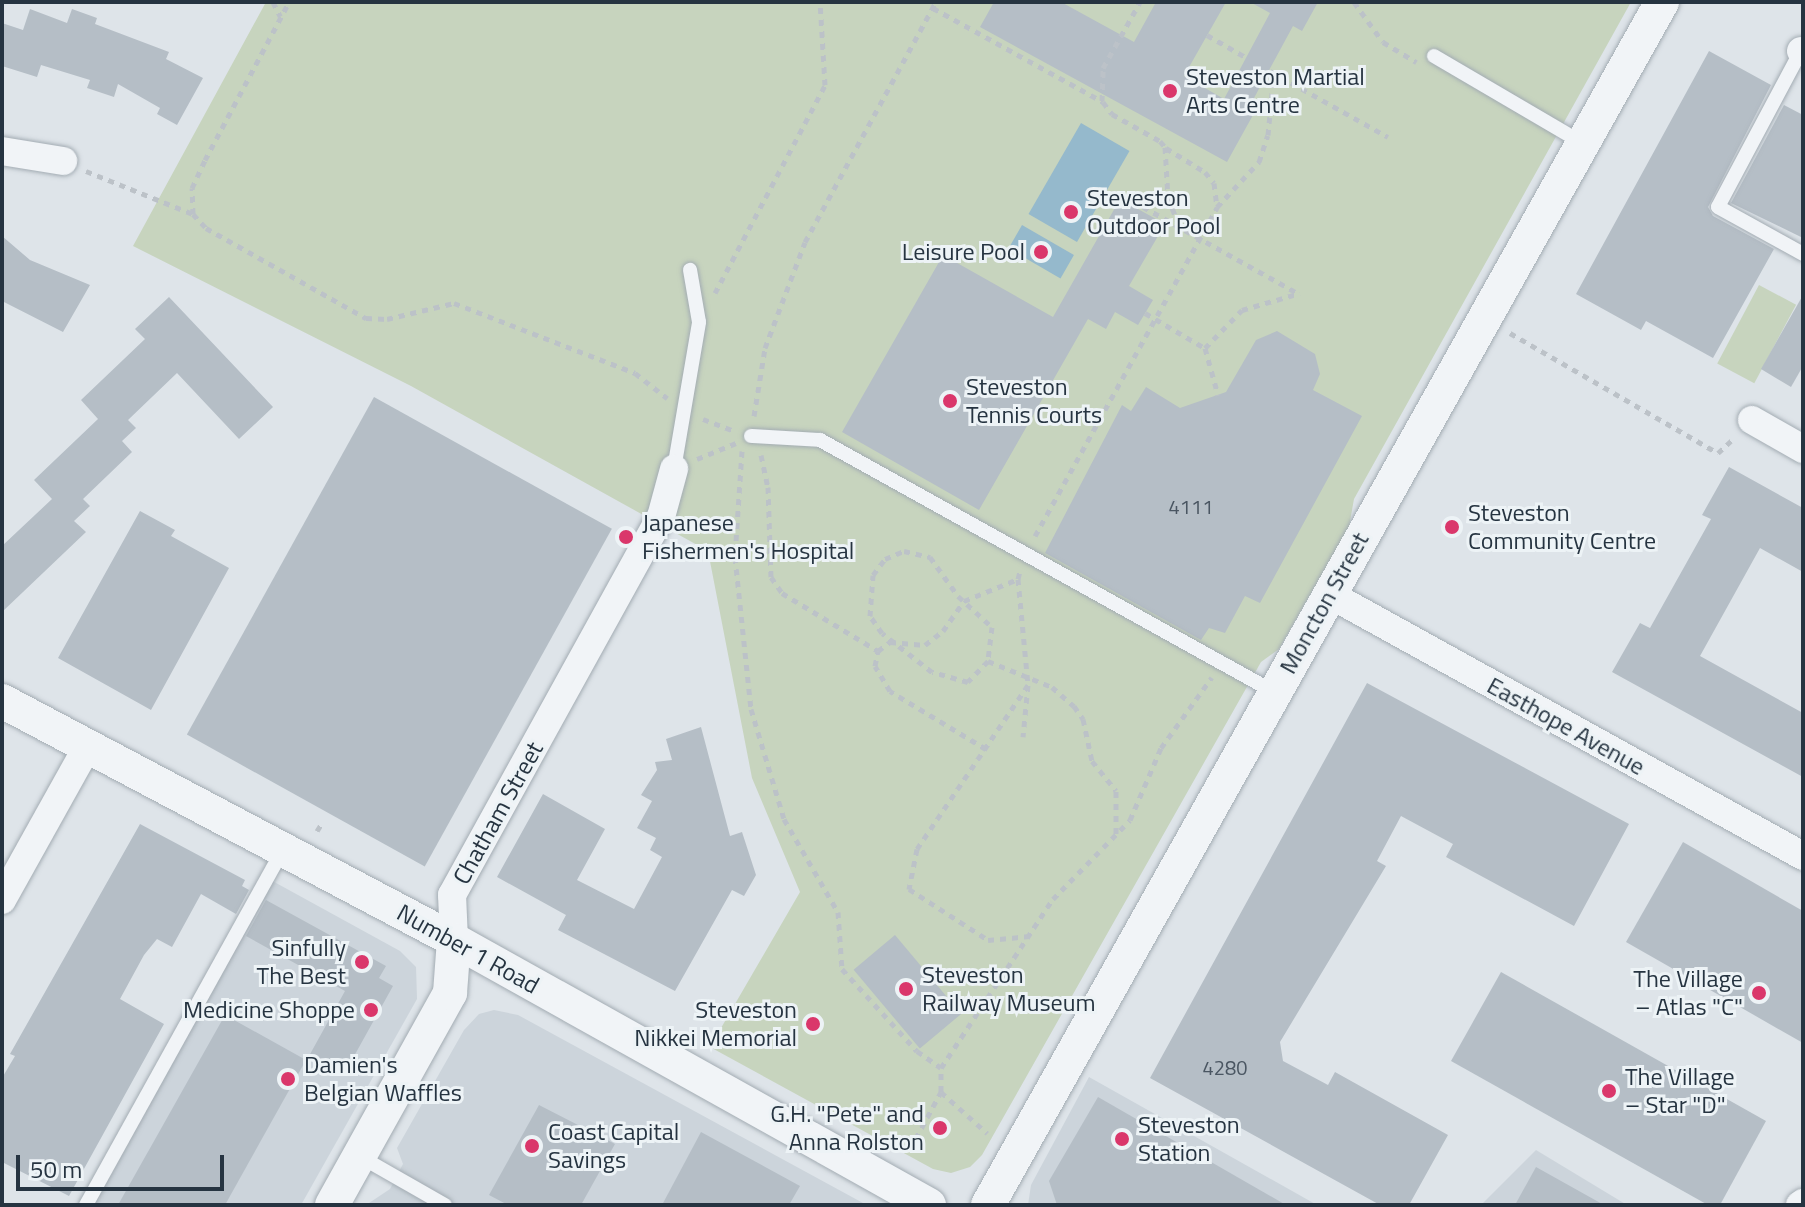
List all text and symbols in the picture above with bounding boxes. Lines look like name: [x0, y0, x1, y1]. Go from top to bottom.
place label: Steveston Martial Arts Centre: [1186, 63, 1365, 119]
marker: Steveston Martial Arts Centre: [1161, 82, 1179, 100]
place label: Steveston Outdoor Pool: [1087, 184, 1221, 240]
marker: Steveston Outdoor Pool: [1062, 203, 1080, 221]
place label: Leisure Pool: [902, 238, 1025, 266]
marker: Leisure Pool: [1032, 243, 1050, 261]
place label: Steveston Tennis Courts: [966, 373, 1102, 429]
marker: Steveston Tennis Courts: [941, 392, 959, 410]
house number: 4111: [1169, 494, 1213, 518]
place label: Steveston Community Centre: [1468, 499, 1656, 555]
place label: Japanese Fishermen's Hospital: [642, 509, 854, 565]
marker: Steveston Community Centre: [1443, 518, 1461, 536]
street label: Moncton Street: [1273, 527, 1375, 679]
marker: Japanese Fishermen's Hospital: [617, 528, 635, 546]
street label: Easthope Avenue: [1482, 671, 1650, 781]
street label: Chatham Street: [447, 737, 549, 889]
street label: Number 1 Road: [392, 898, 544, 1000]
place label: Sinfully The Best: [257, 934, 346, 990]
marker: Sinfully The Best: [353, 953, 371, 971]
place label: Steveston Railway Museum: [922, 961, 1096, 1017]
place label: The Village – Atlas "C": [1633, 965, 1743, 1021]
marker: Steveston Railway Museum: [897, 980, 915, 998]
marker: The Village – Atlas "C": [1750, 984, 1768, 1002]
place label: Medicine Shoppe: [183, 996, 355, 1024]
place label: Steveston Nikkei Memorial: [634, 996, 797, 1052]
marker: Medicine Shoppe: [362, 1001, 380, 1019]
marker: Steveston Nikkei Memorial: [804, 1015, 822, 1033]
place label: Damien's Belgian Waffles: [304, 1051, 462, 1107]
house number: 4280: [1203, 1055, 1247, 1079]
place label: The Village – Star "D": [1625, 1063, 1735, 1119]
marker: Damien's Belgian Waffles: [279, 1070, 297, 1088]
marker: The Village – Star "D": [1600, 1082, 1618, 1100]
place label: G.H. "Pete" and Anna Rolston: [770, 1100, 924, 1156]
place label: Steveston Station: [1138, 1111, 1240, 1167]
place label: Coast Capital Savings: [548, 1118, 679, 1174]
marker: G.H. "Pete" and Anna Rolston: [931, 1119, 949, 1137]
marker: Steveston Station: [1113, 1130, 1131, 1148]
marker: Coast Capital Savings: [523, 1137, 541, 1155]
scale bar: [20, 1139, 228, 1189]
text: 50 m: [30, 1151, 82, 1187]

